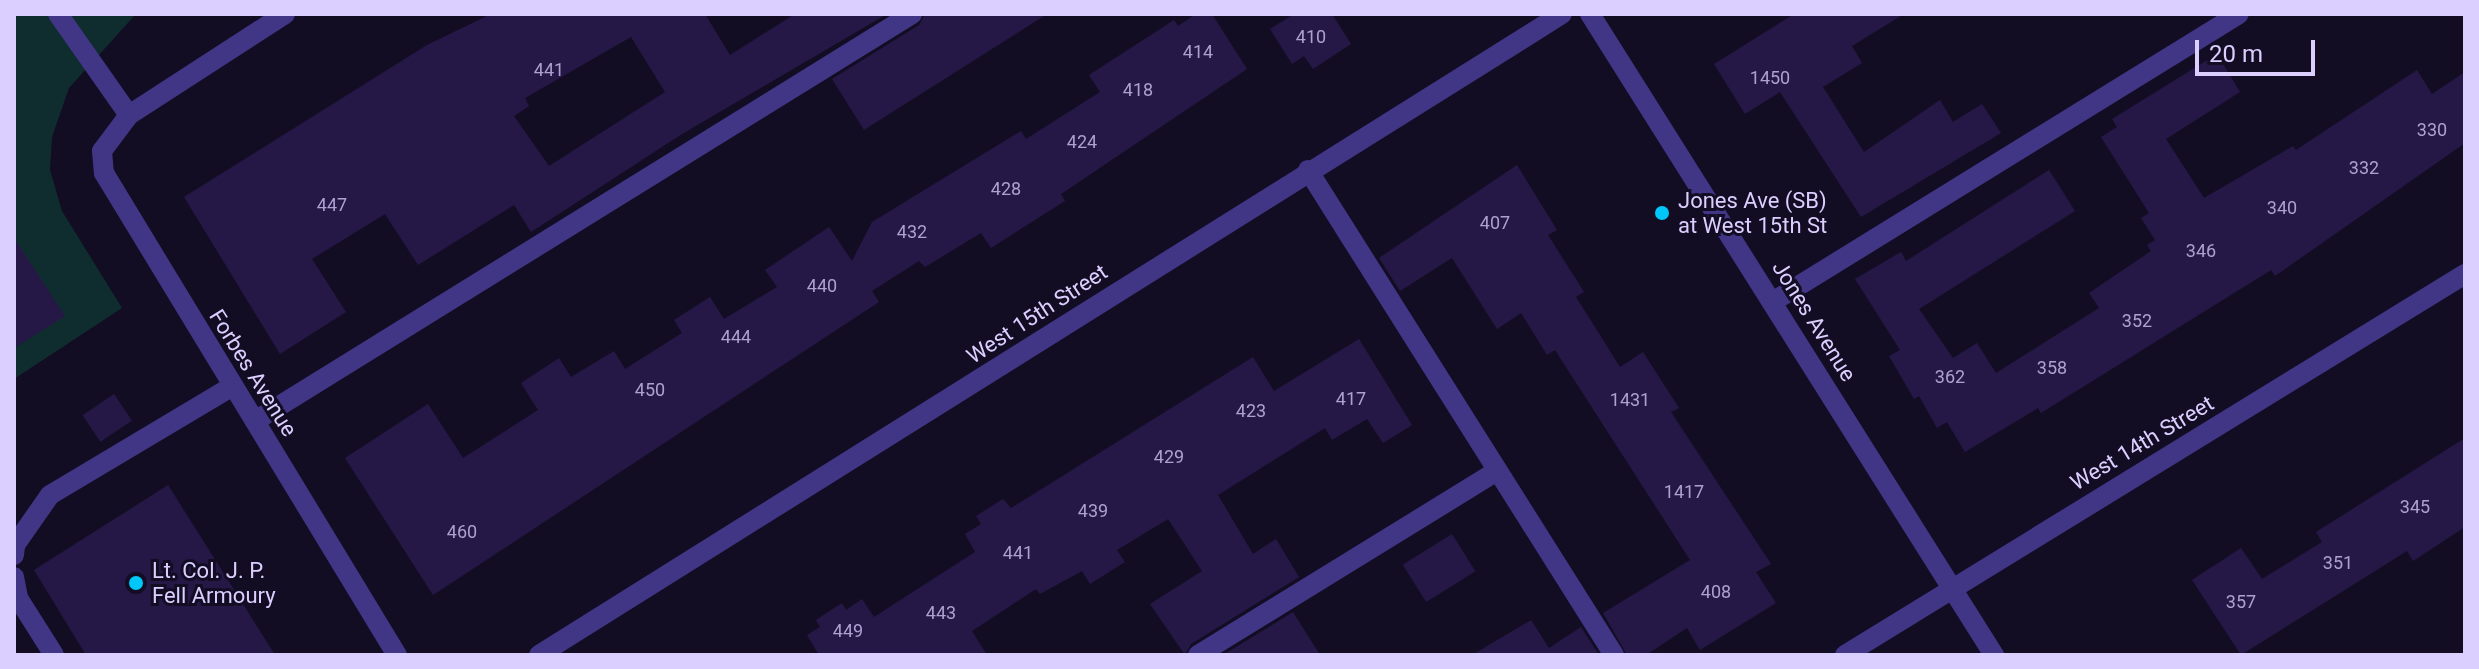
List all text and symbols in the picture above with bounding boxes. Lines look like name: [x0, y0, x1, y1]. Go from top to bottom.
scale bar: [2199, 24, 2319, 74]
house number: 410: [1296, 26, 1326, 48]
text: 20 m: [2209, 40, 2263, 68]
house number: 414: [1183, 41, 1213, 63]
house number: 441: [534, 59, 564, 81]
house number: 1450: [1750, 67, 1790, 89]
house number: 418: [1123, 79, 1153, 101]
house number: 330: [2417, 119, 2447, 141]
house number: 424: [1067, 131, 1097, 153]
house number: 332: [2349, 157, 2379, 179]
house number: 428: [991, 178, 1021, 200]
place label: Jones Ave (SB) at West 15th St: [1678, 187, 1827, 238]
house number: 447: [317, 194, 347, 216]
house number: 340: [2267, 197, 2297, 219]
marker: Jones Ave (SB) at West 15th St: [1653, 204, 1671, 222]
house number: 407: [1480, 212, 1510, 234]
house number: 432: [897, 221, 927, 243]
house number: 346: [2186, 240, 2216, 262]
street label: Jones Avenue: [1766, 256, 1862, 386]
street label: West 15th Street: [962, 259, 1112, 369]
house number: 440: [807, 275, 837, 297]
street label: Forbes Avenue: [203, 305, 303, 441]
house number: 352: [2122, 310, 2152, 332]
house number: 444: [721, 326, 751, 348]
house number: 358: [2037, 357, 2067, 379]
house number: 362: [1935, 366, 1965, 388]
house number: 450: [635, 379, 665, 401]
house number: 417: [1336, 388, 1366, 410]
house number: 1431: [1610, 389, 1650, 411]
street label: West 14th Street: [2066, 390, 2218, 496]
house number: 423: [1236, 400, 1266, 422]
house number: 429: [1154, 446, 1184, 468]
house number: 1417: [1664, 481, 1704, 503]
house number: 345: [2400, 496, 2430, 518]
house number: 439: [1078, 500, 1108, 522]
house number: 460: [447, 521, 477, 543]
house number: 441: [1003, 542, 1033, 564]
house number: 351: [2323, 552, 2353, 574]
place label: Lt. Col. J. P. Fell Armoury: [152, 557, 276, 608]
marker: Lt. Col. J. P. Fell Armoury: [127, 574, 145, 592]
house number: 408: [1701, 581, 1731, 603]
house number: 357: [2226, 591, 2256, 613]
house number: 443: [926, 602, 956, 624]
house number: 449: [833, 620, 863, 642]

